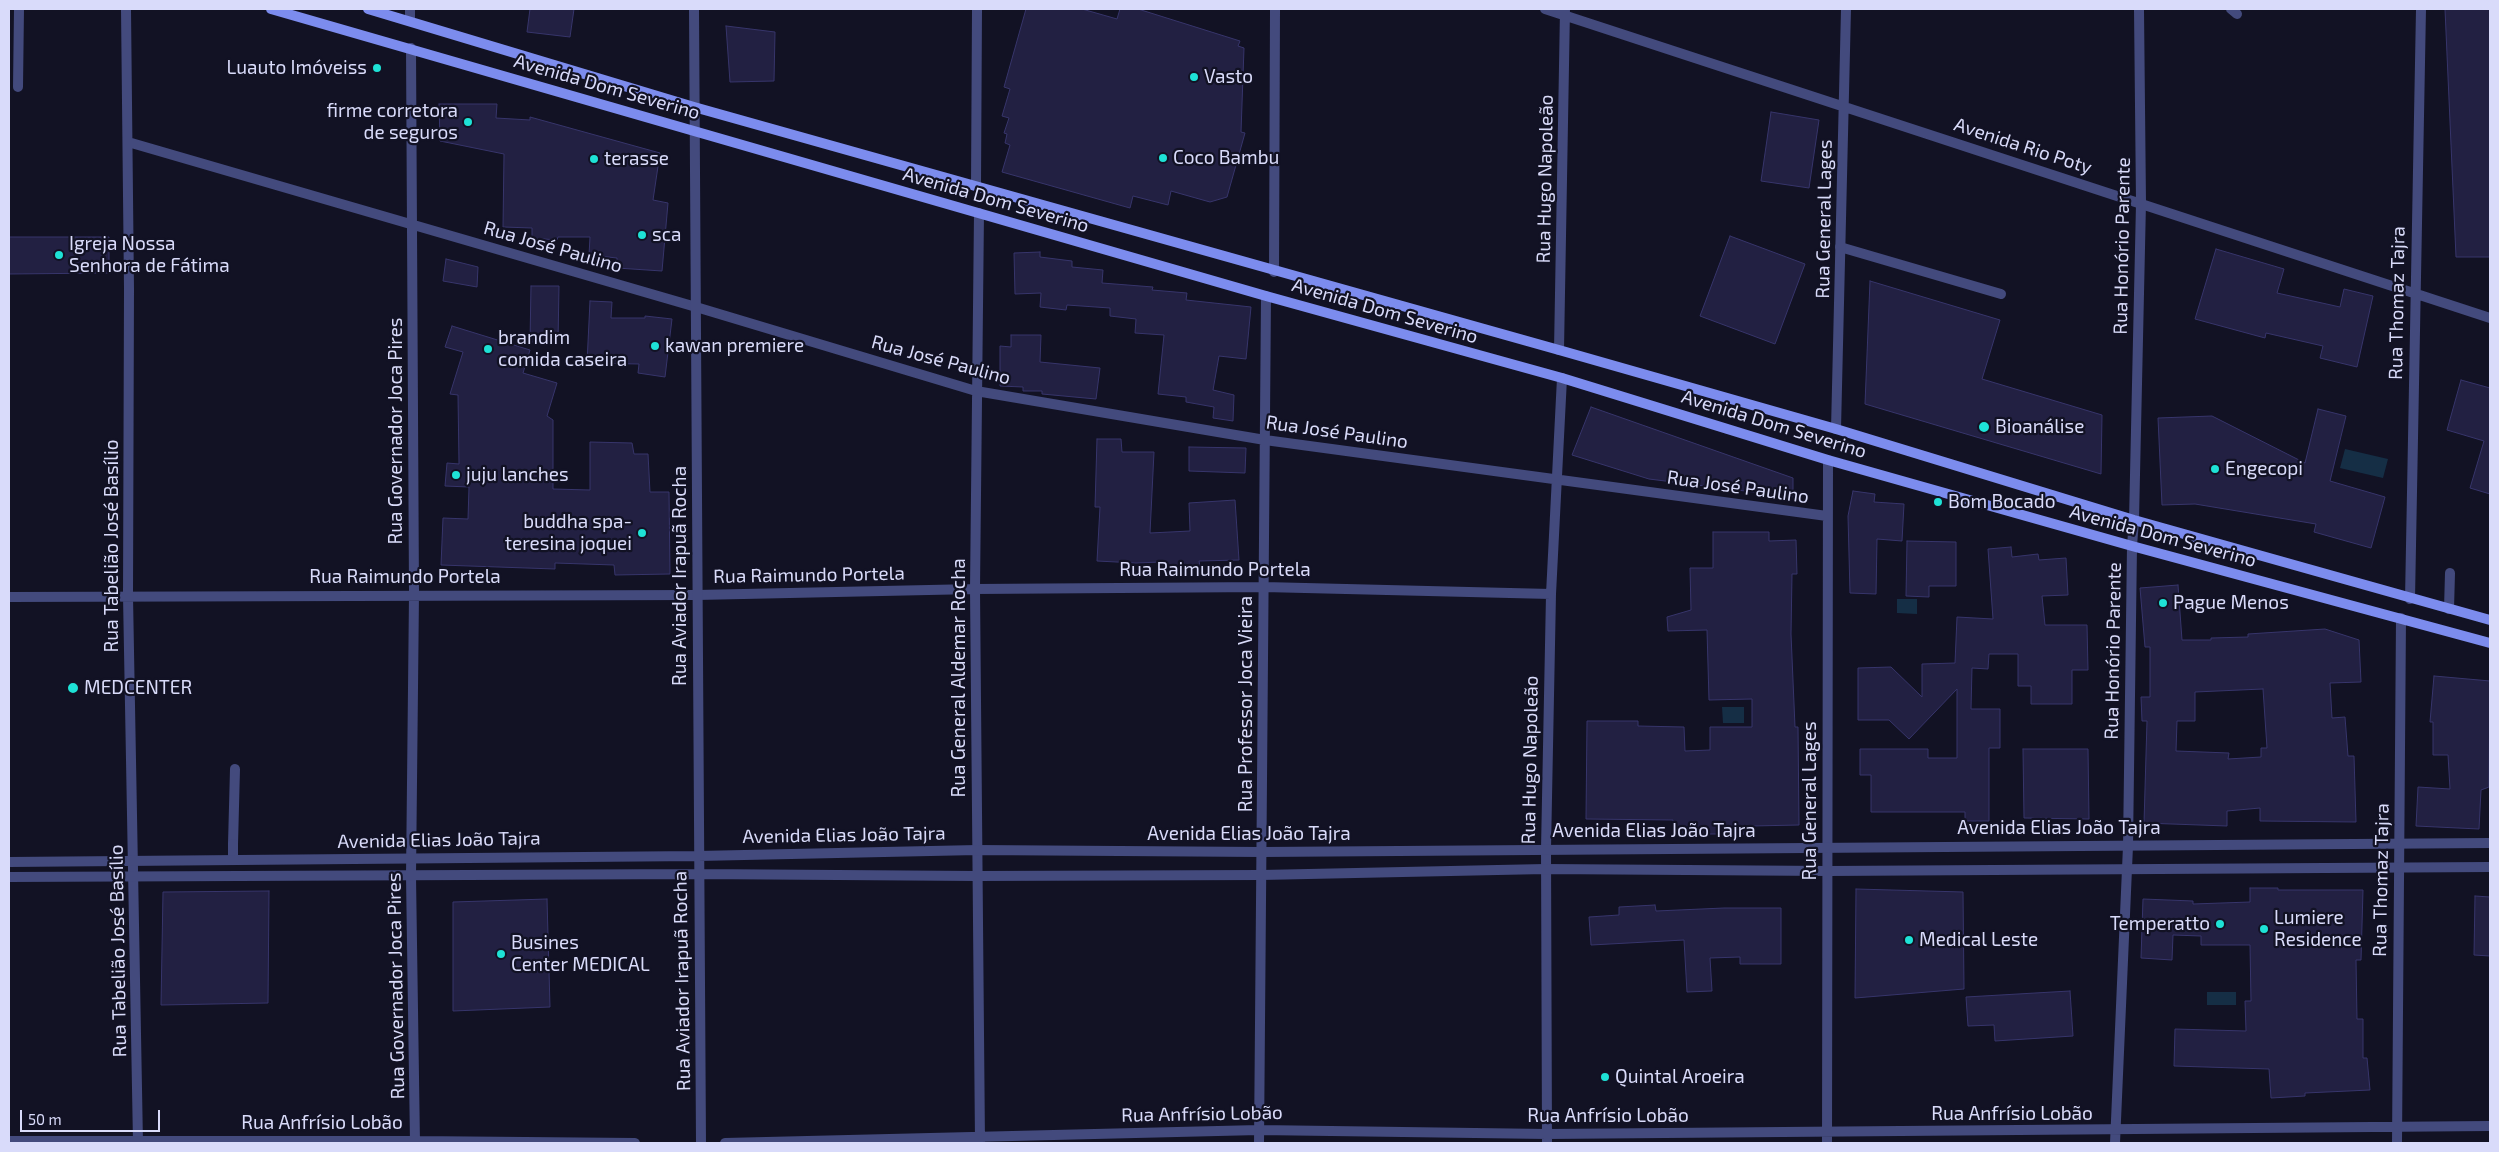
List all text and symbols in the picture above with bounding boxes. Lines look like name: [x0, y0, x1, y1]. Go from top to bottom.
street label: Avenida Dom Severino: [511, 50, 703, 124]
place label: Luauto Imóveiss: [226, 57, 367, 79]
marker: Luauto Imóveiss: [371, 62, 383, 74]
place label: Vasto: [1204, 66, 1253, 88]
marker: Vasto: [1188, 71, 1200, 83]
street label: Rua Hugo Napoleão: [1532, 94, 1558, 264]
place label: firme corretora de seguros: [327, 100, 458, 144]
street label: Avenida Rio Poty: [1951, 113, 2095, 179]
marker: firme corretora de seguros: [462, 116, 474, 128]
street label: Rua General Lages: [1811, 139, 1837, 299]
place label: Coco Bambu: [1173, 147, 1279, 169]
place label: terasse: [604, 148, 669, 170]
marker: Coco Bambu: [1157, 152, 1169, 164]
marker: terasse: [588, 153, 600, 165]
street label: Rua Honório Parente: [2109, 157, 2135, 335]
street label: Avenida Dom Severino: [900, 163, 1092, 237]
street label: Rua José Paulino: [481, 216, 625, 278]
place label: sca: [652, 224, 681, 246]
street label: Rua Thomaz Tajra: [2384, 226, 2410, 380]
marker: sca: [636, 229, 648, 241]
place label: Igreja Nossa Senhora de Fátima: [69, 233, 230, 277]
marker: Igreja Nossa Senhora de Fátima: [53, 249, 65, 261]
street label: Avenida Dom Severino: [1289, 274, 1481, 348]
street label: Rua Governador Joca Pires: [385, 318, 407, 544]
place label: brandim comida caseira: [498, 327, 627, 371]
street label: Rua José Paulino: [869, 330, 1013, 390]
place label: kawan premiere: [665, 335, 804, 357]
marker: kawan premiere: [649, 340, 661, 352]
marker: brandim comida caseira: [482, 343, 494, 355]
street label: Avenida Dom Severino: [1679, 385, 1869, 463]
street label: Rua José Paulino: [1265, 411, 1409, 453]
place label: Bioanálise: [1995, 416, 2084, 438]
marker: Bioanálise: [1977, 420, 1991, 434]
street label: Rua Tabelião José Basílio: [101, 440, 123, 652]
place label: Engecopi: [2225, 458, 2303, 480]
marker: Engecopi: [2209, 463, 2221, 475]
place label: juju lanches: [466, 464, 569, 486]
street label: Rua Aviador Irapuã Rocha: [669, 466, 691, 686]
street label: Rua José Paulino: [1666, 466, 1810, 508]
marker: juju lanches: [450, 469, 462, 481]
place label: Bom Bocado: [1948, 491, 2055, 513]
marker: Bom Bocado: [1932, 496, 1944, 508]
street label: Avenida Dom Severino: [2067, 500, 2259, 572]
place label: buddha spa- teresina joquei: [505, 511, 632, 555]
marker: buddha spa- teresina joquei: [636, 527, 648, 539]
street label: Rua General Aldemar Rocha: [948, 558, 970, 798]
street label: Rua Raimundo Portela: [1119, 559, 1311, 581]
street label: Rua Raimundo Portela: [713, 562, 905, 588]
street label: Rua Honório Parente: [2100, 562, 2126, 740]
street label: Rua Raimundo Portela: [309, 566, 501, 588]
place label: Pague Menos: [2173, 592, 2289, 614]
street label: Rua Professor Joca Vieira: [1235, 596, 1257, 812]
marker: Pague Menos: [2157, 597, 2169, 609]
street label: Rua Hugo Napoleão: [1517, 675, 1543, 845]
place label: MEDCENTER: [84, 677, 192, 699]
marker: MEDCENTER: [66, 681, 80, 695]
street label: Rua General Lages: [1799, 721, 1821, 881]
street label: Rua Thomaz Tajra: [2368, 803, 2394, 957]
street label: Avenida Elias João Tajra: [1957, 817, 2161, 839]
street label: Avenida Elias João Tajra: [1552, 820, 1756, 842]
street label: Avenida Elias João Tajra: [742, 822, 946, 848]
street label: Avenida Elias João Tajra: [1147, 823, 1351, 845]
street label: Avenida Elias João Tajra: [337, 827, 541, 853]
street label: Rua Tabelião José Basílio: [105, 844, 131, 1058]
street label: Rua Aviador Irapuã Rocha: [669, 871, 695, 1091]
street label: Rua Governador Joca Pires: [383, 872, 409, 1100]
place label: Lumiere Residence: [2274, 907, 2362, 951]
place label: Temperatto: [2110, 913, 2210, 935]
marker: Temperatto: [2214, 918, 2226, 930]
marker: Lumiere Residence: [2258, 923, 2270, 935]
place label: Medical Leste: [1919, 929, 2038, 951]
place label: Busines Center MEDICAL: [511, 932, 650, 976]
marker: Medical Leste: [1903, 934, 1915, 946]
marker: Busines Center MEDICAL: [495, 948, 507, 960]
place label: Quintal Aroeira: [1615, 1066, 1745, 1088]
marker: Quintal Aroeira: [1599, 1071, 1611, 1083]
scale bar: [22, 1100, 162, 1132]
street label: Rua Anfrísio Lobão: [1121, 1101, 1283, 1127]
street label: Rua Anfrísio Lobão: [1931, 1103, 2093, 1125]
street label: Rua Anfrísio Lobão: [1527, 1105, 1689, 1127]
text: 50 m: [28, 1110, 62, 1128]
street label: Rua Anfrísio Lobão: [241, 1112, 403, 1134]

